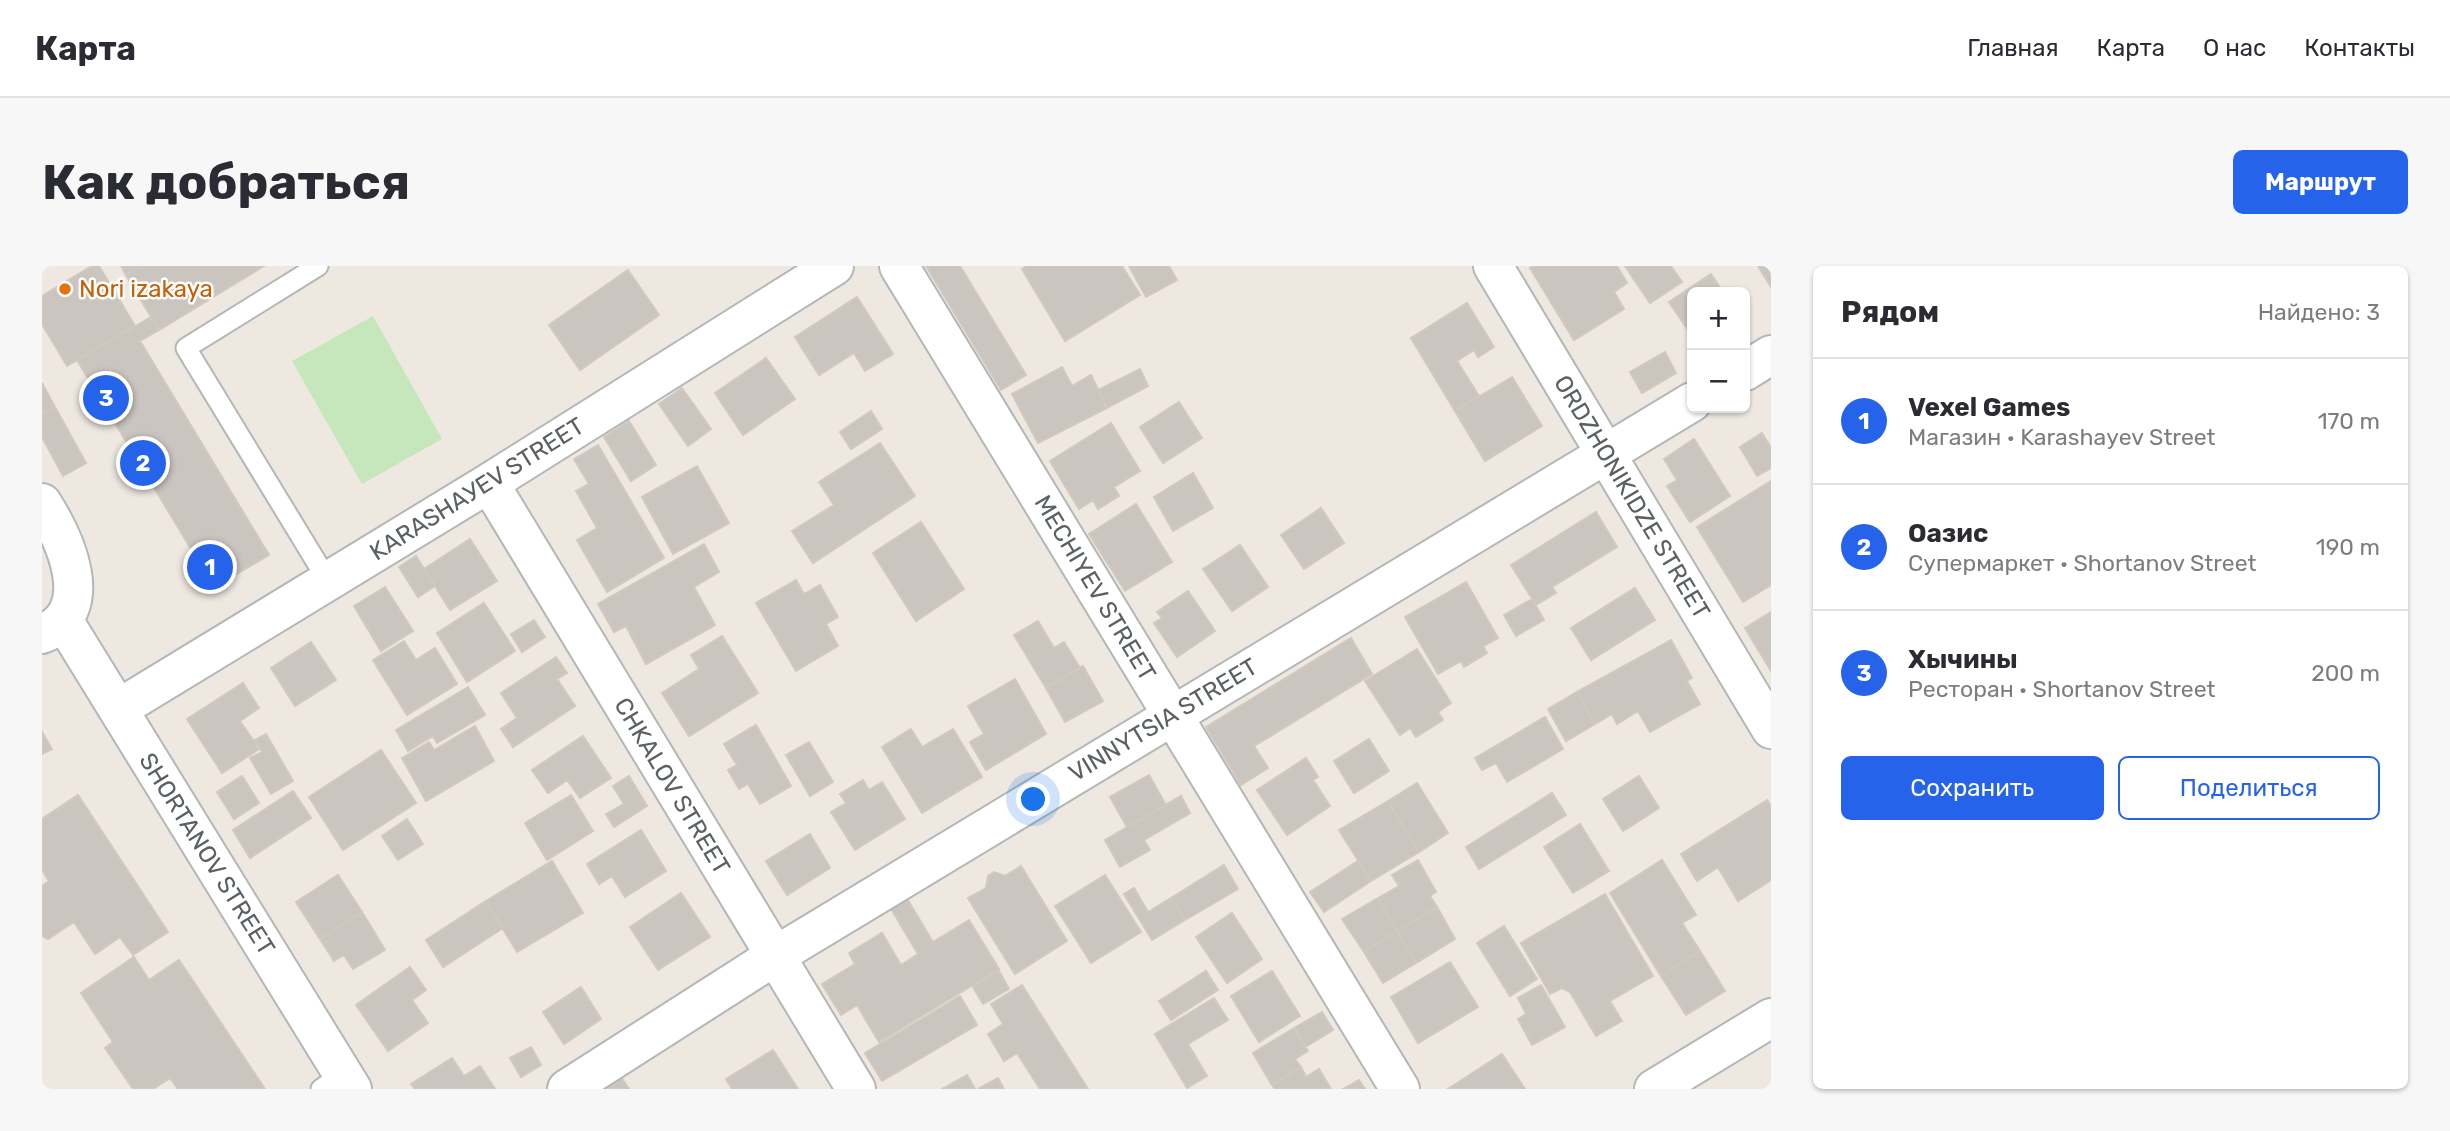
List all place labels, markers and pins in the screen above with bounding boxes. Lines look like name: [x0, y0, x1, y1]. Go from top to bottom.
place label: Nori izakaya: [79, 275, 213, 303]
marker: Nori izakaya: [57, 281, 73, 297]
pin: 3: [83, 372, 129, 424]
pin: 2: [120, 437, 166, 489]
pin: 1: [187, 541, 233, 593]

